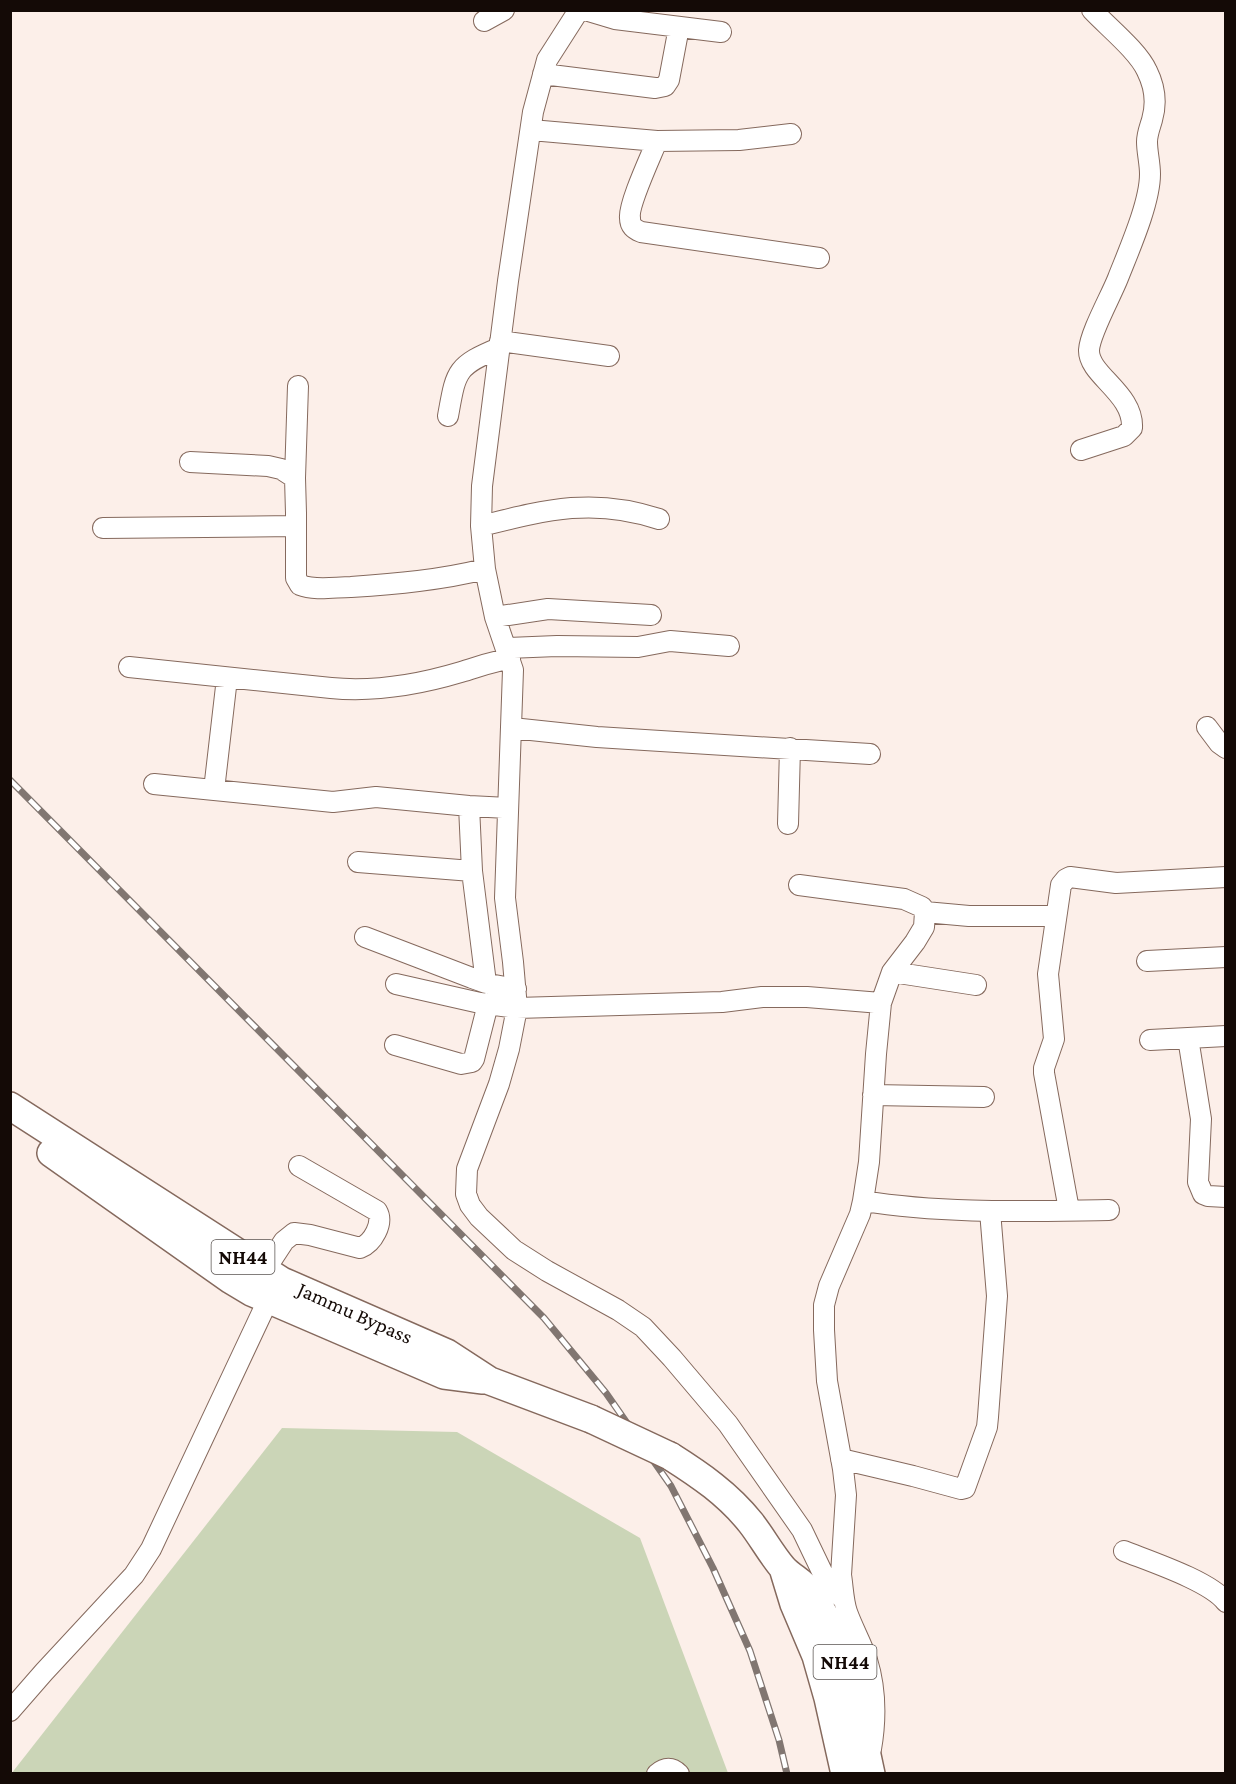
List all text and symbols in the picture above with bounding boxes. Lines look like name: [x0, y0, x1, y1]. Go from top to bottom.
road number: NH44: [212, 1240, 274, 1274]
street label: Jammu Bypass: [292, 1276, 416, 1349]
road number: NH44: [814, 1645, 876, 1679]

